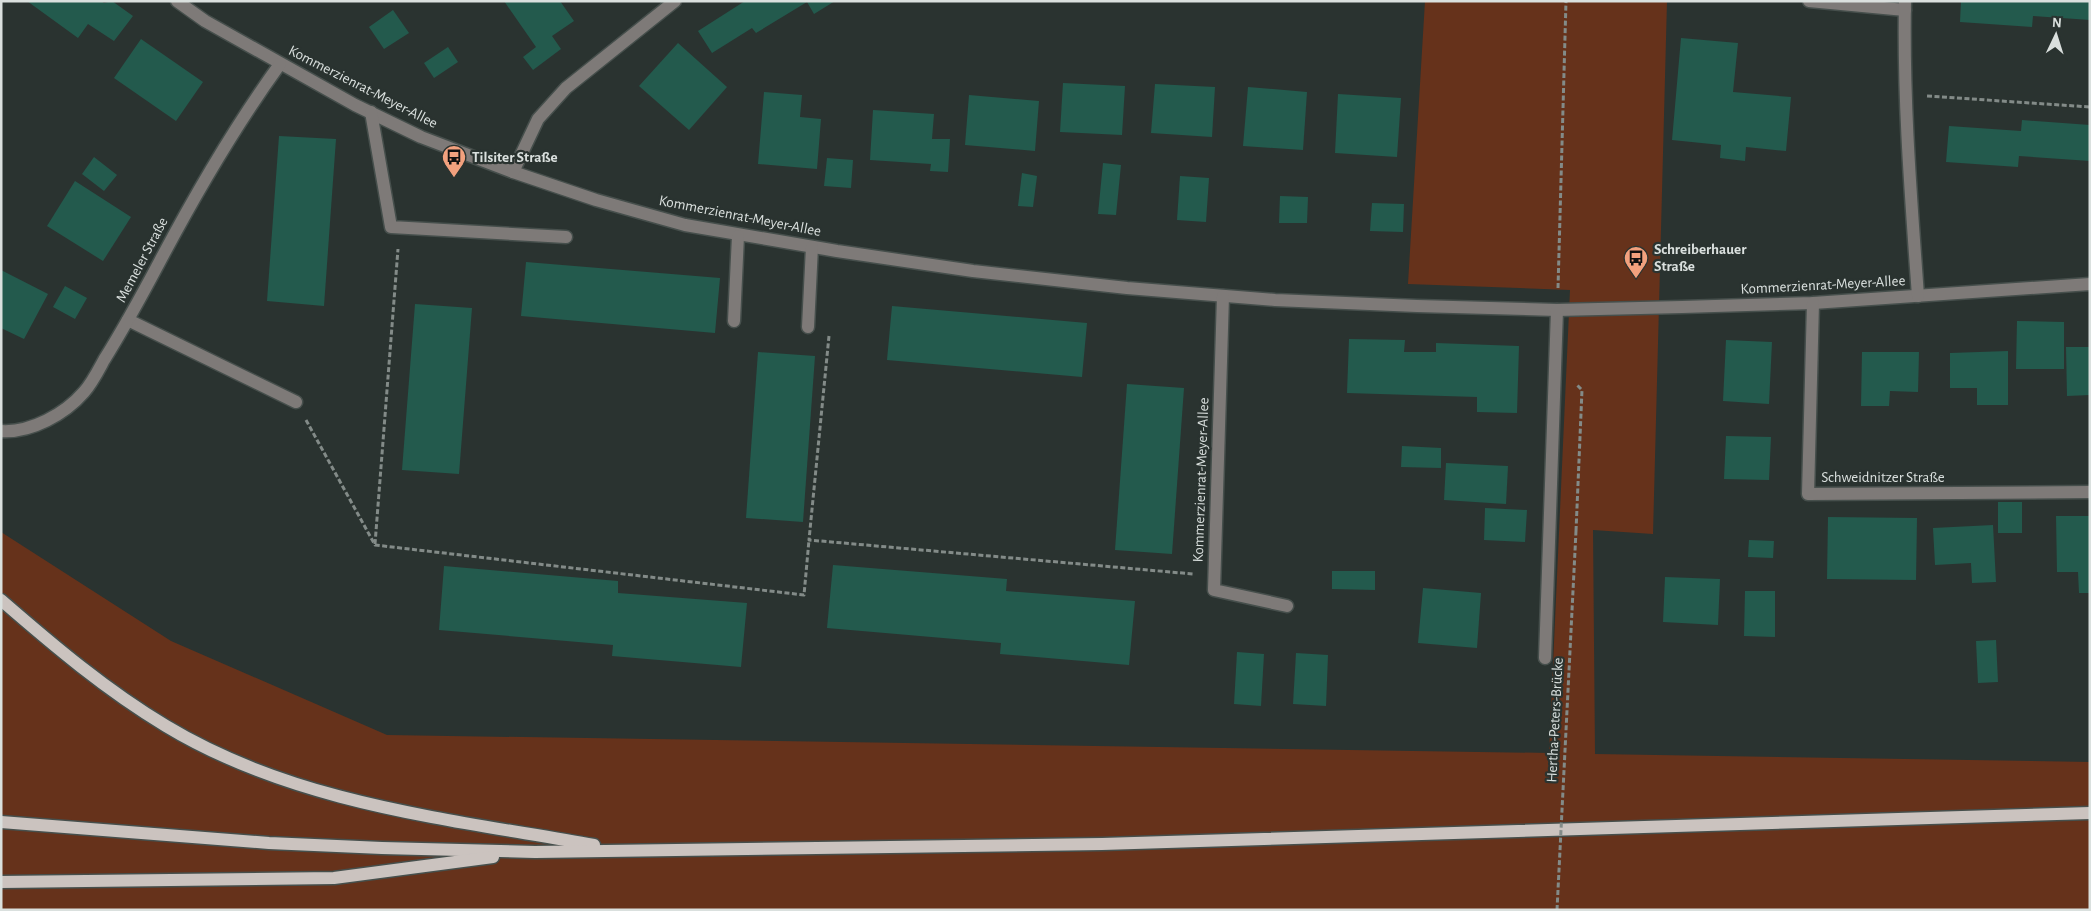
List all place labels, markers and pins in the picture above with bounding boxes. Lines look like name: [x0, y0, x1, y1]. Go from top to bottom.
bus stop icon: Tilsiter Straße: [441, 144, 467, 178]
place label: Tilsiter Straße: [472, 150, 558, 165]
place label: Schreiberhauer Straße: [1654, 242, 1747, 274]
bus stop icon: Schreiberhauer Straße: [1623, 245, 1649, 279]

